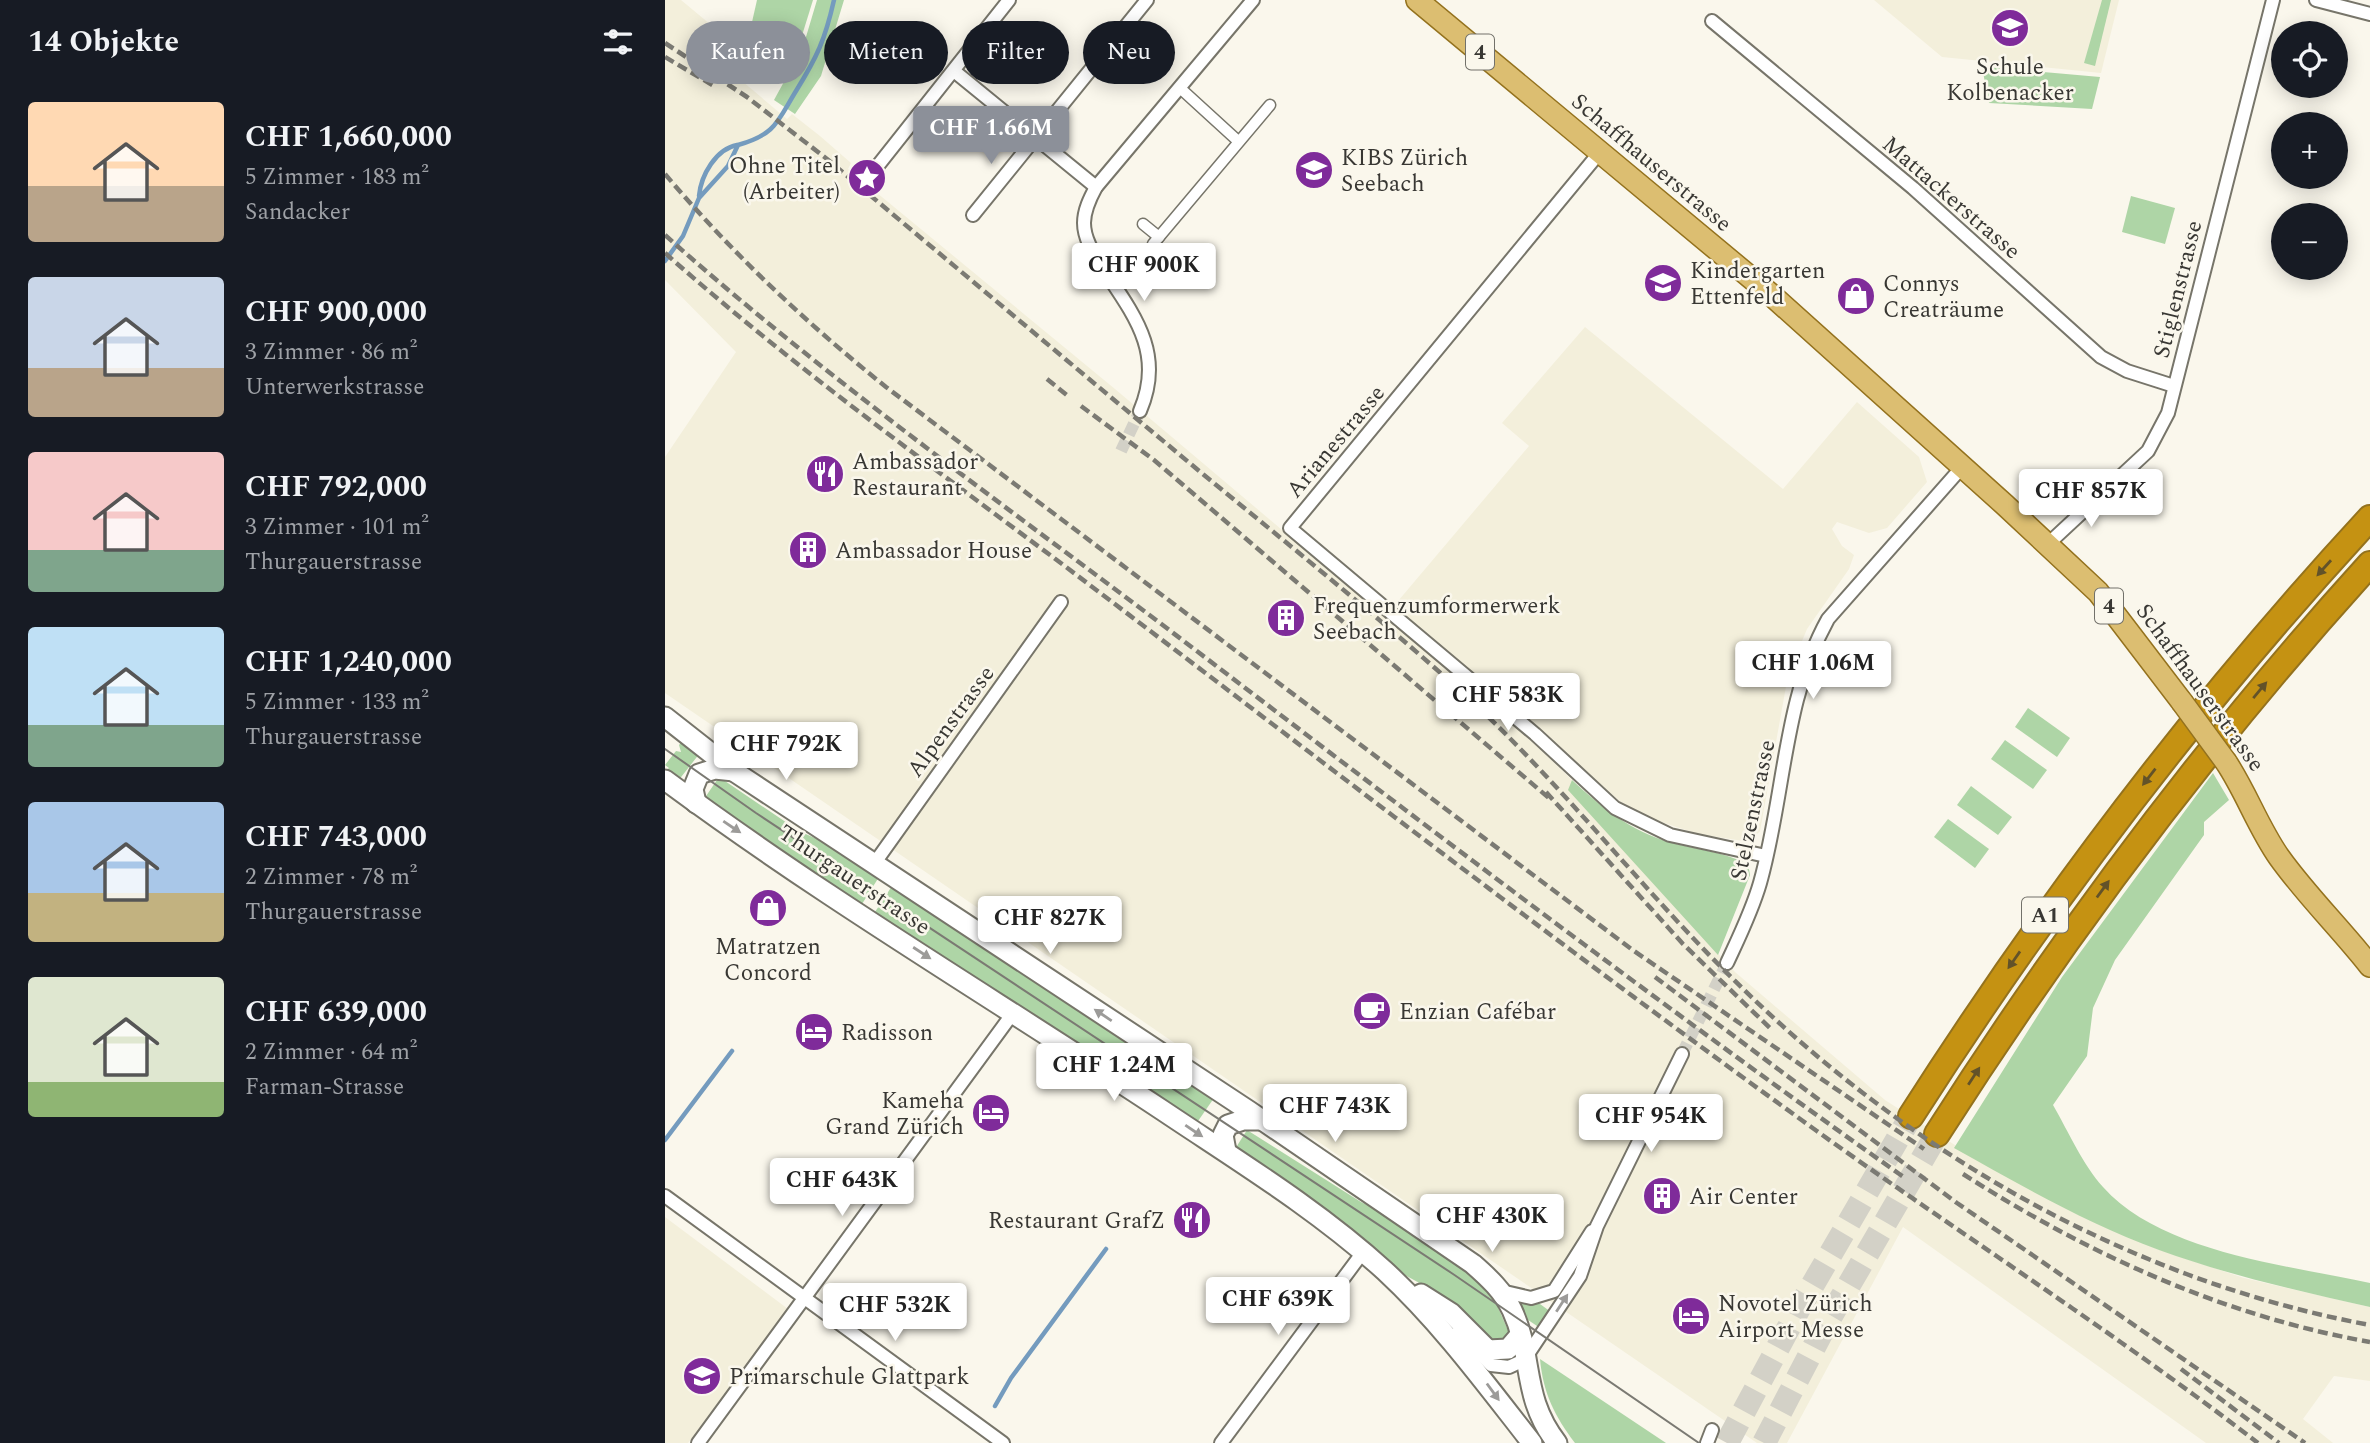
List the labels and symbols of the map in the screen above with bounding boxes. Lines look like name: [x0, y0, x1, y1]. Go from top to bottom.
school or university icon: Schule Kolbenacker: [1989, 7, 2031, 49]
road number: 4: [1466, 34, 1494, 70]
place label: Schule Kolbenacker: [1946, 50, 2074, 111]
street label: Schaffhauserstrasse: [1563, 85, 1739, 241]
pin: CHF 1.66M: [911, 106, 1071, 166]
street label: Mattackerstrasse: [1874, 128, 2028, 268]
place label: KIBS Zürich Seebach: [1341, 141, 1468, 202]
place label: Ohne Titel (Arbeiter): [729, 149, 840, 210]
school or university icon: KIBS Zürich Seebach: [1293, 149, 1335, 191]
place icon: Ohne Titel (Arbeiter): [846, 157, 888, 199]
street label: Stiglenstrasse: [2144, 217, 2212, 362]
pin: CHF 900K: [1072, 244, 1216, 303]
place label: Kindergarten Ettenfeld: [1690, 254, 1825, 315]
school or university icon: Kindergarten Ettenfeld: [1642, 262, 1684, 304]
place label: Connys Creaträume: [1883, 267, 2004, 328]
shop icon: Connys Creaträume: [1835, 275, 1877, 317]
street label: Arianestrasse: [1278, 378, 1394, 506]
place label: Ambassador Restaurant: [852, 445, 978, 506]
restaurant icon: Ambassador Restaurant: [804, 453, 846, 495]
pin: CHF 857K: [2019, 470, 2163, 529]
building icon: Ambassador House: [787, 529, 829, 571]
place label: Ambassador House: [835, 534, 1032, 569]
one-way arrow: [2316, 559, 2332, 577]
road number: 4: [2095, 588, 2123, 624]
place label: Frequenzumformerwerk Seebach: [1313, 589, 1561, 650]
street label: Schaffhauserstrasse: [2127, 596, 2273, 779]
building icon: Frequenzumformerwerk Seebach: [1265, 597, 1307, 639]
pin: CHF 1.06M: [1733, 642, 1893, 701]
street label: Alpenstrasse: [899, 659, 1004, 785]
pin: CHF 583K: [1436, 674, 1580, 733]
one-way arrow: [2252, 681, 2267, 699]
pin: CHF 792K: [714, 722, 858, 782]
street label: Stelzenstrasse: [1721, 737, 1785, 884]
one-way arrow: [2142, 768, 2157, 785]
street label: Thurgauerstrasse: [771, 816, 937, 944]
one-way arrow: [723, 820, 742, 833]
one-way arrow: [2096, 880, 2110, 898]
shop icon: Matratzen Concord: [747, 887, 789, 929]
pin: CHF 827K: [978, 897, 1122, 956]
road number: A1: [2022, 898, 2068, 932]
place label: Matratzen Concord: [715, 930, 821, 991]
one-way arrow: [913, 946, 931, 960]
one-way arrow: [2007, 951, 2021, 969]
cafe icon: Enzian Cafébar: [1351, 990, 1393, 1032]
place label: Enzian Cafébar: [1399, 995, 1556, 1030]
one-way arrow: [1094, 1009, 1113, 1022]
hotel icon: Radisson: [793, 1011, 835, 1053]
place label: Radisson: [841, 1016, 933, 1051]
pin: CHF 1.24M: [1034, 1044, 1194, 1103]
one-way arrow: [1967, 1067, 1980, 1086]
place label: Kameha Grand Zürich: [825, 1084, 964, 1145]
pin: CHF 743K: [1263, 1084, 1407, 1144]
hotel icon: Kameha Grand Zürich: [970, 1092, 1012, 1134]
pin: CHF 954K: [1579, 1094, 1723, 1154]
one-way arrow: [1184, 1125, 1204, 1138]
pin: CHF 643K: [770, 1158, 914, 1218]
building icon: Air Center: [1641, 1175, 1683, 1217]
place label: Air Center: [1689, 1180, 1798, 1215]
pin: CHF 430K: [1420, 1194, 1564, 1254]
restaurant icon: Restaurant GrafZ: [1171, 1199, 1213, 1241]
place label: Restaurant GrafZ: [988, 1204, 1165, 1239]
pin: CHF 639K: [1206, 1278, 1350, 1337]
pin: CHF 532K: [823, 1284, 967, 1343]
place label: Novotel Zürich Airport Messe: [1718, 1287, 1873, 1348]
one-way arrow: [1556, 1293, 1569, 1313]
hotel icon: Novotel Zürich Airport Messe: [1670, 1295, 1712, 1337]
school or university icon: Primarschule Glattpark: [681, 1355, 723, 1397]
place label: Primarschule Glattpark: [729, 1360, 969, 1395]
one-way arrow: [1485, 1383, 1499, 1401]

